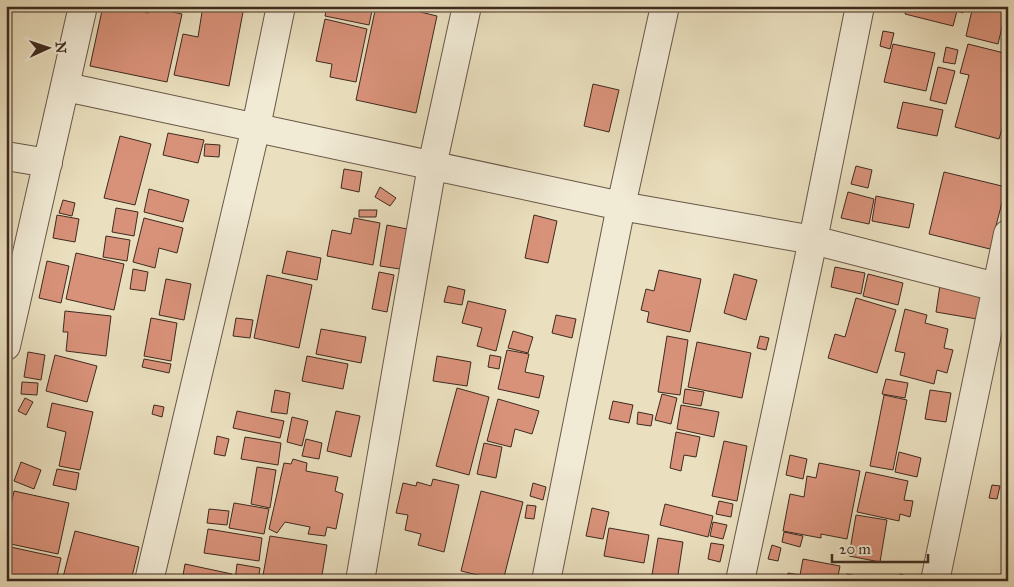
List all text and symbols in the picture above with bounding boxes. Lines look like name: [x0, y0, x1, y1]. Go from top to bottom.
north arrow: [22, 22, 72, 72]
text: N: [52, 41, 69, 54]
scale bar: [832, 532, 928, 564]
text: 20 m: [839, 540, 871, 558]

